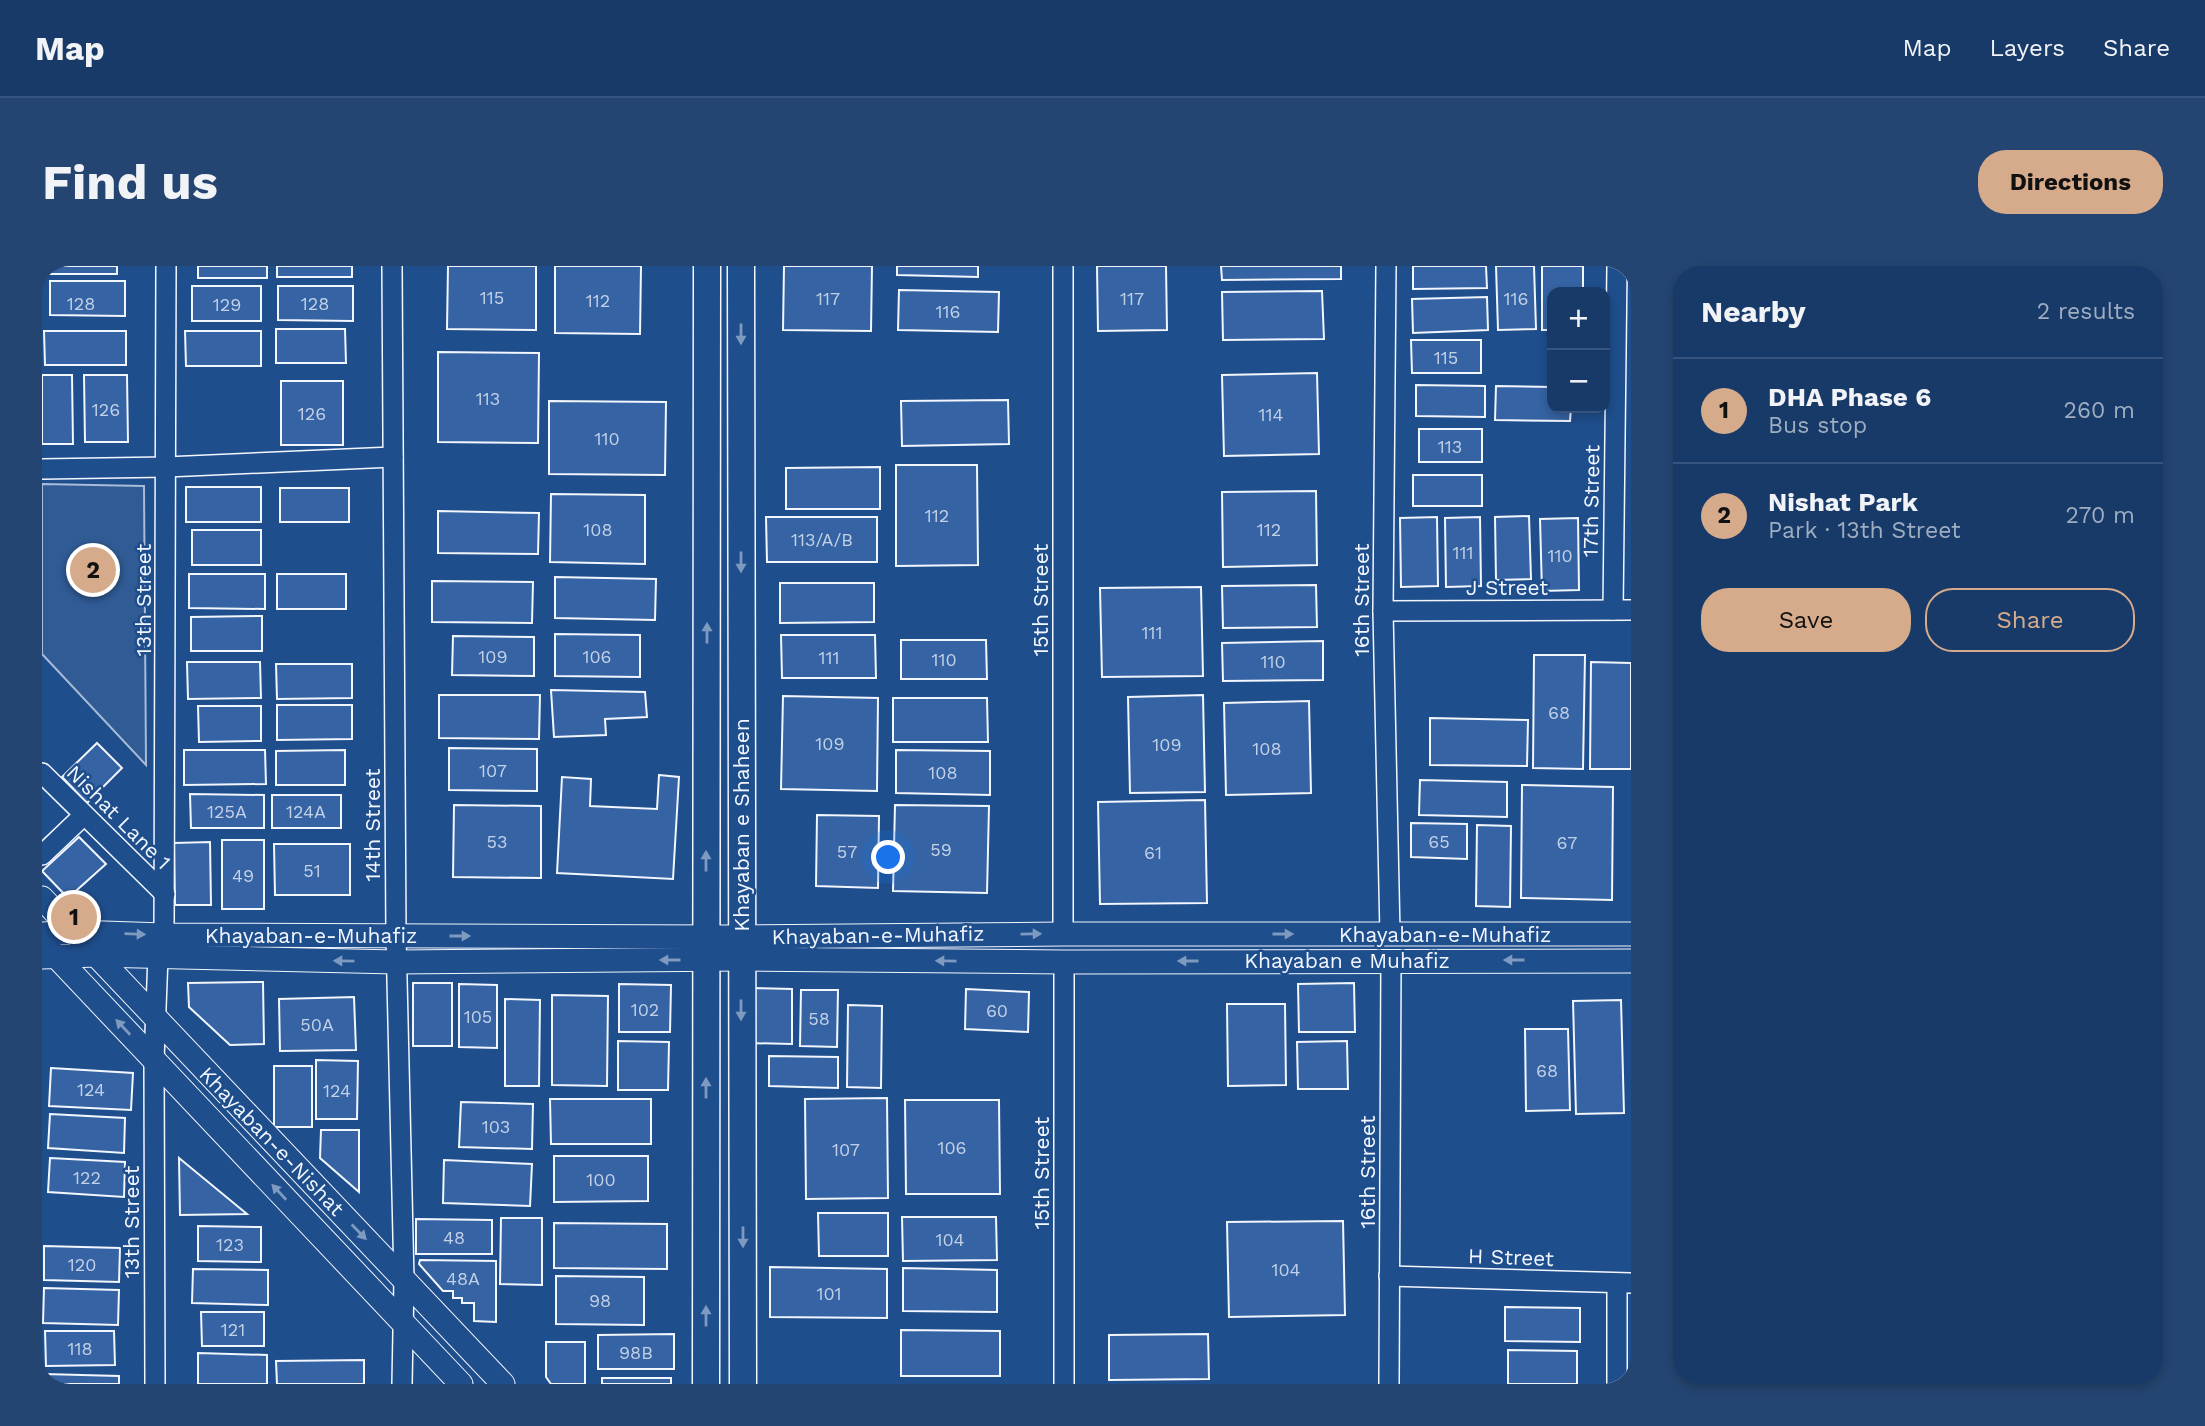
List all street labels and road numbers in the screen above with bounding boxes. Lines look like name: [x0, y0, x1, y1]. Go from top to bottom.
street label: 17th Street: [1578, 445, 1604, 557]
street label: 16th Street: [1349, 543, 1374, 657]
street label: 13th Street: [131, 544, 156, 656]
street label: 15th Street: [1028, 544, 1053, 656]
street label: J Street: [1466, 575, 1548, 600]
street label: Khayaban e Shaheen: [729, 718, 754, 932]
street label: Nishat Lane 1: [62, 760, 176, 874]
street label: 14th Street: [360, 768, 385, 882]
street label: Khayaban-e-Muhafiz: [771, 921, 985, 949]
street label: Khayaban-e-Muhafiz: [1339, 922, 1551, 947]
street label: Khayaban-e-Muhafiz: [205, 923, 417, 948]
street label: Khayaban e Muhafiz: [1244, 948, 1450, 973]
street label: Khayaban-e-Nishat: [194, 1061, 350, 1221]
street label: 16th Street: [1355, 1115, 1380, 1229]
street label: 15th Street: [1029, 1117, 1054, 1229]
street label: 13th Street: [119, 1166, 144, 1278]
street label: H Street: [1468, 1243, 1554, 1271]

